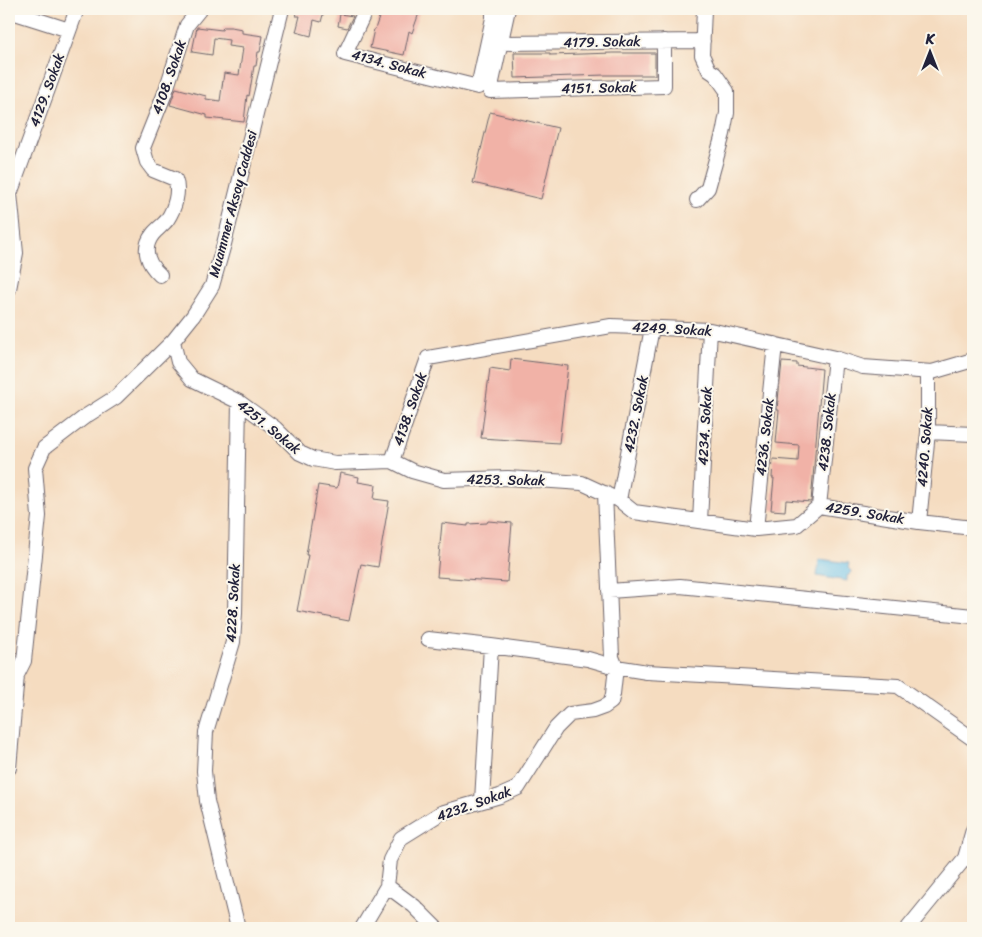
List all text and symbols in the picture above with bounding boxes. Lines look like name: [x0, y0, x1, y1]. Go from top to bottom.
text: K: [925, 27, 936, 52]
north arrow: [904, 28, 954, 78]
street label: 4179. Sokak: [563, 29, 641, 55]
street label: 4108. Sokak: [145, 36, 194, 118]
street label: 4134. Sokak: [349, 42, 430, 86]
street label: 4129. Sokak: [22, 49, 72, 131]
street label: 4151. Sokak: [561, 75, 637, 101]
street label: Muammer Aksoy Caddesi: [201, 127, 265, 280]
street label: 4249. Sokak: [631, 314, 713, 344]
street label: 4138. Sokak: [386, 368, 434, 449]
street label: 4232. Sokak: [616, 373, 656, 455]
street label: 4234. Sokak: [690, 385, 720, 466]
street label: 4238. Sokak: [810, 391, 844, 472]
street label: 4251. Sokak: [231, 393, 307, 461]
street label: 4236. Sokak: [748, 396, 782, 477]
street label: 4240. Sokak: [910, 406, 940, 488]
street label: 4253. Sokak: [466, 467, 546, 493]
street label: 4259. Sokak: [824, 494, 907, 532]
street label: 4228. Sokak: [218, 562, 248, 643]
street label: 4232. Sokak: [433, 779, 516, 829]

